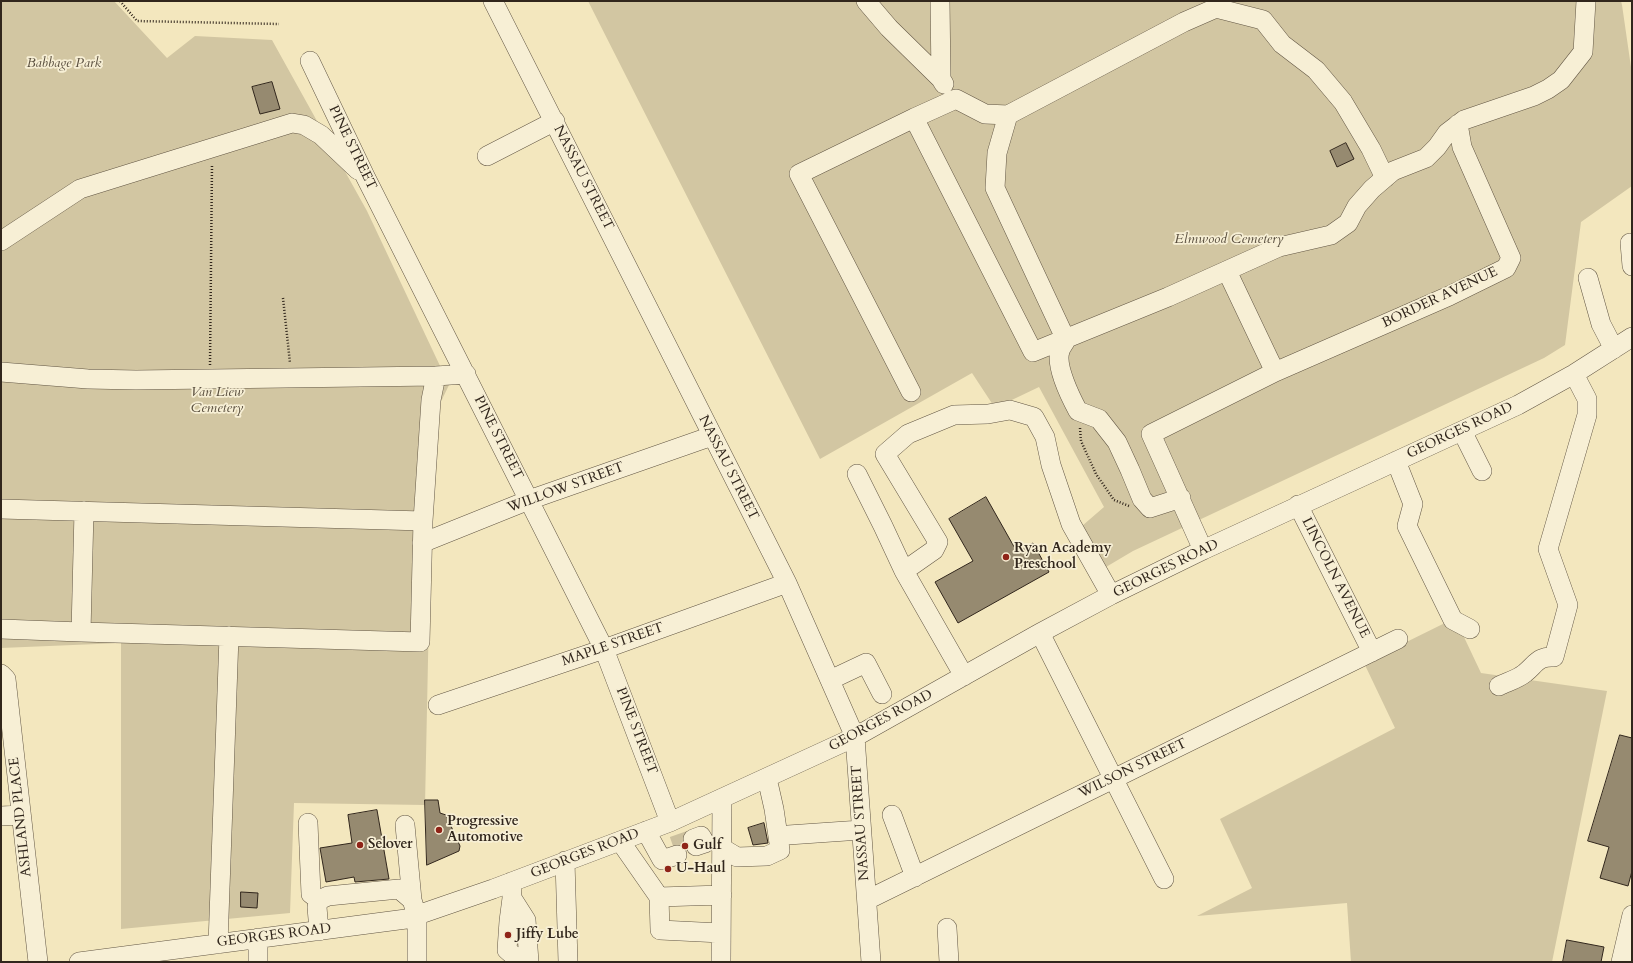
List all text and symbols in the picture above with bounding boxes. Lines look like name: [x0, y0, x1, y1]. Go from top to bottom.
park label: Babbage Park: [27, 56, 101, 72]
street label: PINE STREET: [324, 103, 380, 193]
street label: NASSAU STREET: [549, 123, 617, 233]
park label: Elmwood Cemetery: [1174, 232, 1284, 248]
street label: BORDER AVENUE: [1379, 264, 1501, 332]
park label: Van Liew Cemetery: [191, 385, 243, 418]
street label: PINE STREET: [470, 393, 526, 483]
street label: GEORGES ROAD: [1404, 399, 1516, 463]
street label: NASSAU STREET: [694, 413, 762, 523]
street label: WILLOW STREET: [505, 459, 627, 517]
street label: LINCOLN AVENUE: [1297, 515, 1373, 641]
street label: GEORGES ROAD: [1111, 536, 1221, 602]
place label: Ryan Academy Preschool: [1014, 541, 1112, 574]
marker: Ryan Academy Preschool: [1001, 552, 1011, 562]
street label: MAPLE STREET: [560, 620, 666, 670]
street label: PINE STREET: [612, 685, 660, 777]
street label: GEORGES ROAD: [826, 687, 936, 755]
street label: WILSON STREET: [1076, 736, 1190, 802]
street label: ASHLAND PLACE: [6, 756, 36, 878]
street label: NASSAU STREET: [849, 765, 873, 881]
place label: Progressive Automotive: [447, 814, 523, 846]
marker: Progressive Automotive: [434, 825, 444, 835]
street label: GEORGES ROAD: [528, 826, 642, 882]
place label: Selover: [368, 837, 413, 853]
place label: Gulf: [693, 838, 721, 854]
marker: Selover: [355, 840, 365, 850]
marker: Gulf: [680, 841, 690, 851]
place label: U-Haul: [676, 861, 726, 877]
marker: U-Haul: [663, 864, 673, 874]
street label: GEORGES ROAD: [216, 921, 332, 951]
place label: Jiffy Lube: [516, 927, 579, 943]
marker: Jiffy Lube: [503, 930, 513, 940]

